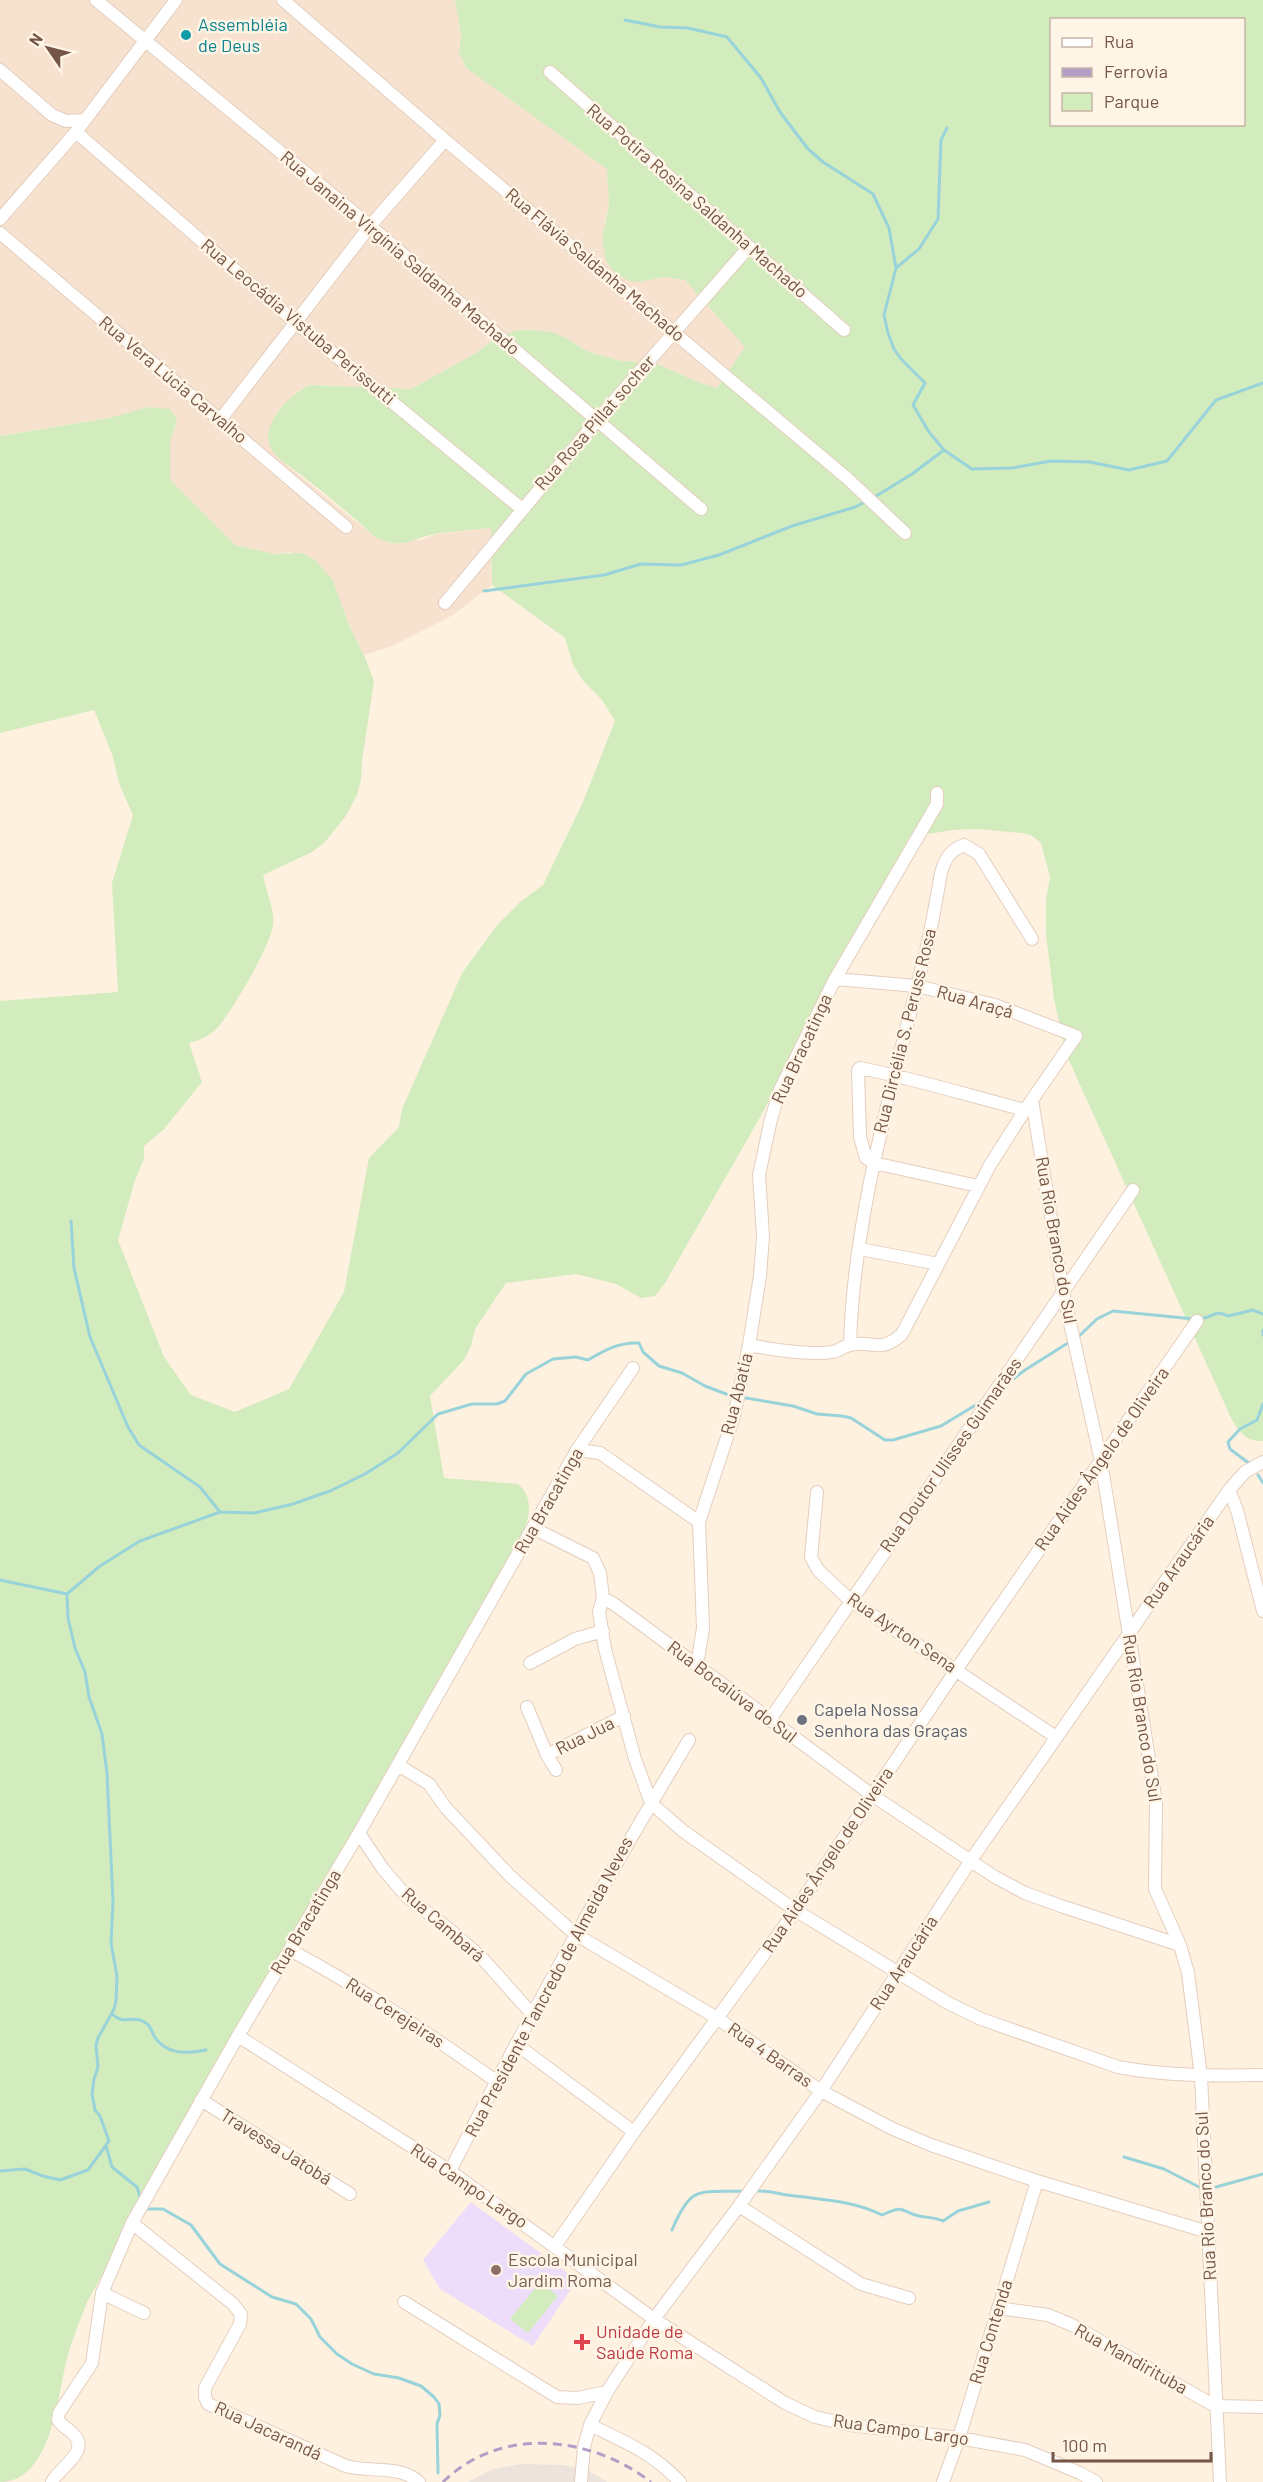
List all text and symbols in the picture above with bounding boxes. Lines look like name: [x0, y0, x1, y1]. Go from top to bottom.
place label: Assembléia de Deus: [198, 13, 288, 56]
north arrow: [18, 18, 78, 78]
legend: [1050, 18, 1245, 126]
marker: Assembléia de Deus: [179, 28, 193, 42]
text: N: [24, 29, 46, 49]
text: Rua: [1104, 30, 1134, 52]
text: Ferrovia: [1104, 60, 1168, 82]
text: Parque: [1104, 90, 1159, 112]
street label: Rua Potira Rosina Saldanha Machado: [583, 98, 813, 302]
street label: Rua Janaina Virgínia Saldanha Machado: [276, 145, 525, 359]
street label: Rua Flávia Saldanha Machado: [501, 183, 690, 346]
street label: Rua Leocádia Vistuba Perissutti: [197, 233, 400, 409]
street label: Rua Vera Lúcia Carvalho: [95, 311, 252, 448]
street label: Rua Rosa Pillat socher: [530, 350, 659, 494]
street label: Rua Dircélia S. Peruss Rosa: [868, 926, 940, 1135]
street label: Rua Araçá: [934, 980, 1016, 1022]
street label: Rua Bracatinga: [766, 990, 836, 1107]
street label: Rua Rio Branco do Sul: [1031, 1155, 1083, 1325]
street label: Rua Abatia: [715, 1350, 757, 1437]
street label: Rua Doutor Ulisses Guimarães: [875, 1353, 1026, 1556]
street label: Rua Aides Ângelo de Oliveira: [1029, 1362, 1173, 1554]
street label: Rua Bracatinga: [509, 1444, 587, 1557]
street label: Rua Araucária: [1138, 1511, 1218, 1612]
street label: Rua Ayrton Sena: [844, 1587, 962, 1677]
street label: Rua Rio Branco do Sul: [1119, 1633, 1167, 1803]
street label: Rua Bocaiúva do Sul: [664, 1635, 802, 1747]
place label: Capela Nossa Senhora das Graças: [814, 1698, 968, 1741]
street label: Rua Jua: [552, 1711, 617, 1759]
marker: Capela Nossa Senhora das Graças: [795, 1713, 809, 1727]
street label: Rua Aides Ângelo de Oliveira: [757, 1763, 898, 1956]
street label: Rua Presidente Tancredo de Almeida Neves: [459, 1833, 637, 2140]
street label: Rua Bracatinga: [265, 1865, 345, 1978]
street label: Rua Cambará: [398, 1882, 490, 1966]
street label: Rua Araucária: [864, 1911, 942, 2014]
street label: Rua Cerejeiras: [342, 1972, 449, 2052]
street label: Rua 4 Barras: [724, 2017, 817, 2091]
street label: Travessa Jatobá: [217, 2103, 336, 2189]
street label: Rua Rio Branco do Sul: [1190, 2111, 1220, 2281]
street label: Rua Campo Largo: [407, 2138, 532, 2233]
place label: Escola Municipal Jardim Roma: [508, 2248, 638, 2291]
marker: Escola Municipal Jardim Roma: [489, 2263, 503, 2277]
street label: Rua Contenda: [964, 2277, 1016, 2387]
street label: Rua Mandirituba: [1071, 2318, 1192, 2398]
place label: Unidade de Saúde Roma: [596, 2320, 693, 2363]
marker: Unidade de Saúde Roma: [573, 2333, 591, 2351]
street label: Rua Jacarandá: [211, 2396, 326, 2465]
street label: Rua Campo Largo: [832, 2409, 970, 2449]
scale bar: [1053, 2425, 1210, 2463]
text: 100 m: [1062, 2434, 1107, 2456]

